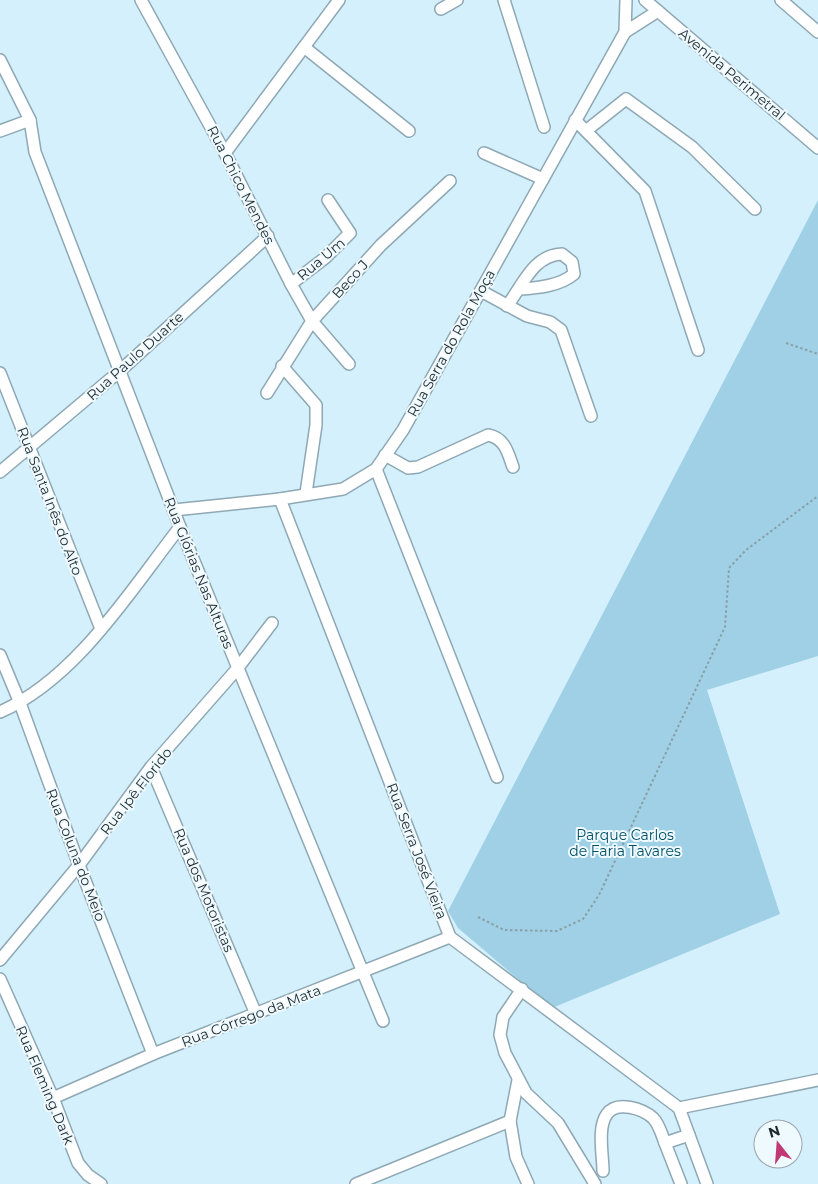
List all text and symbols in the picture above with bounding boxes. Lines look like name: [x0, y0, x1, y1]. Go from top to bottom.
street label: Avenida Perimetral: [675, 24, 789, 124]
street label: Rua Chico Mendes: [203, 123, 279, 248]
street label: Rua Um: [293, 234, 349, 284]
street label: Beco J: [328, 256, 372, 302]
street label: Rua Serra do Rola Moça: [403, 266, 499, 420]
street label: Rua Paulo Duarte: [83, 308, 187, 404]
street label: Rua Santa Inês do Alto: [13, 424, 87, 578]
street label: Rua Glórias Nas Alturas: [160, 495, 238, 652]
street label: Rua Ipê Florido: [96, 743, 176, 838]
street label: Rua Serra José Vieira: [383, 780, 451, 922]
street label: Rua Coluna do Meio: [42, 786, 110, 924]
street label: Rua dos Motoristas: [170, 825, 238, 955]
park label: Parque Carlos de Faria Tavares: [569, 826, 681, 860]
street label: Rua Córrego da Mata: [179, 981, 323, 1051]
street label: Rua Fleming Dark: [12, 1023, 78, 1148]
north arrow: [753, 1119, 803, 1169]
text: N: [766, 1121, 782, 1142]

